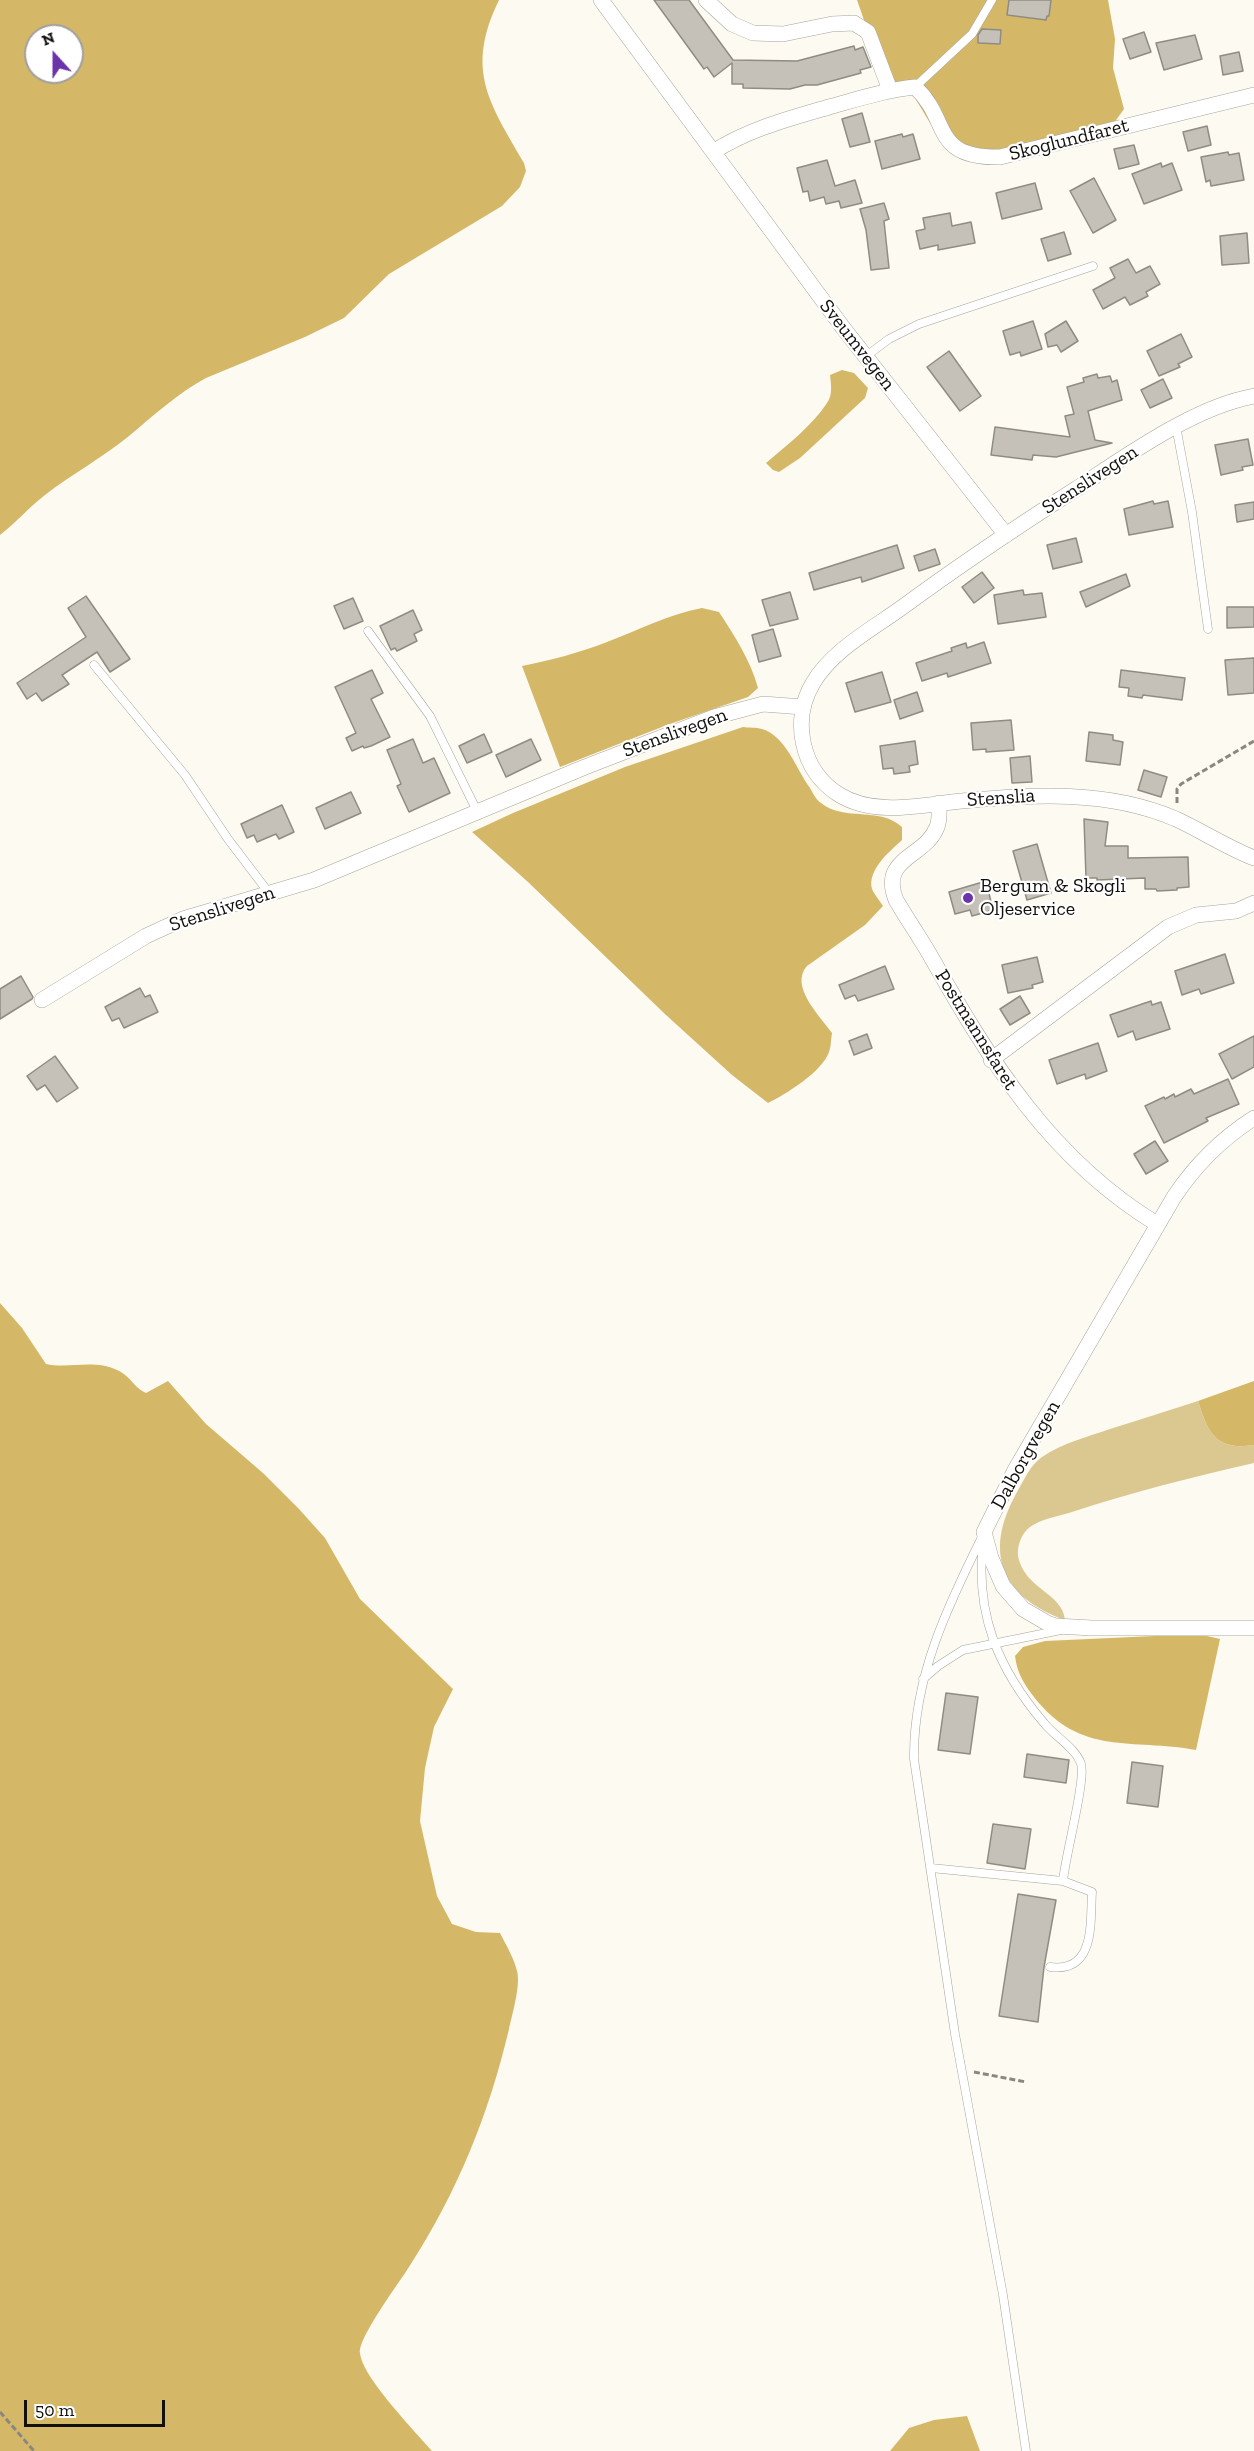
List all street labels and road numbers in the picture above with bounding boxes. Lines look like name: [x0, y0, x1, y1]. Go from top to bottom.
street label: Skoglundfaret: [1007, 114, 1131, 166]
street label: Sveumvegen: [814, 295, 900, 395]
street label: Stenslivegen: [1038, 440, 1142, 520]
street label: Stenslivegen: [619, 703, 731, 763]
street label: Stenslia: [966, 784, 1036, 812]
street label: Stenslivegen: [166, 881, 278, 937]
street label: Postmannsfaret: [929, 965, 1023, 1095]
street label: Dalborgvegen: [986, 1397, 1066, 1513]

